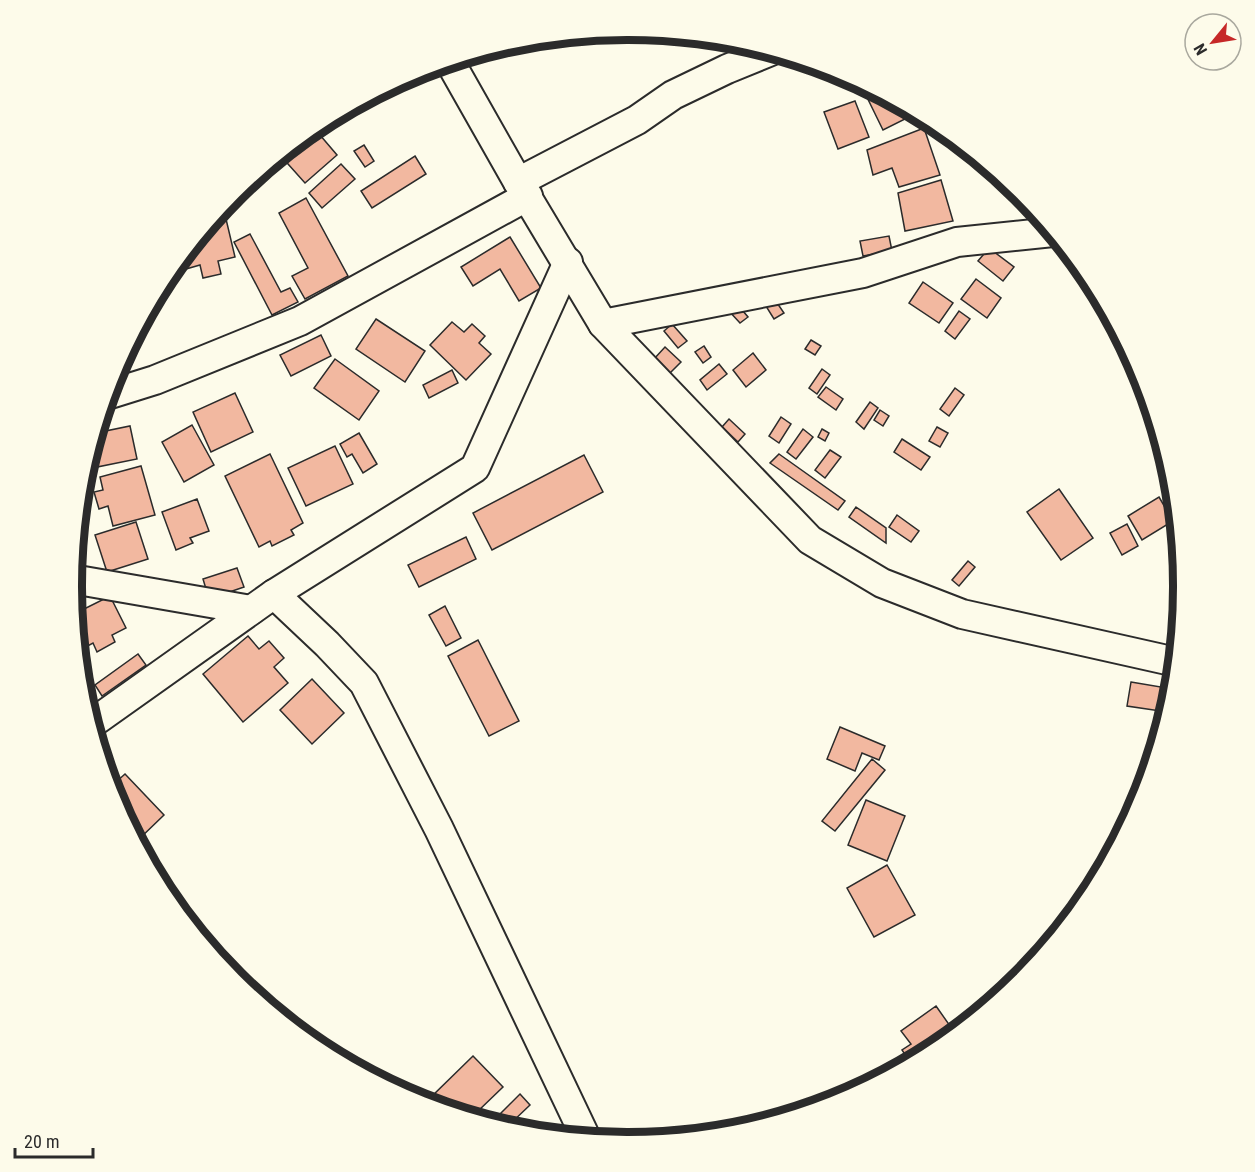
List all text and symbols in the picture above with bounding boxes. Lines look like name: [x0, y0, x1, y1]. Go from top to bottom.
north arrow: [1183, 12, 1243, 72]
text: N: [1190, 40, 1211, 58]
scale bar: [15, 1121, 93, 1159]
text: 20 m: [24, 1131, 59, 1152]

